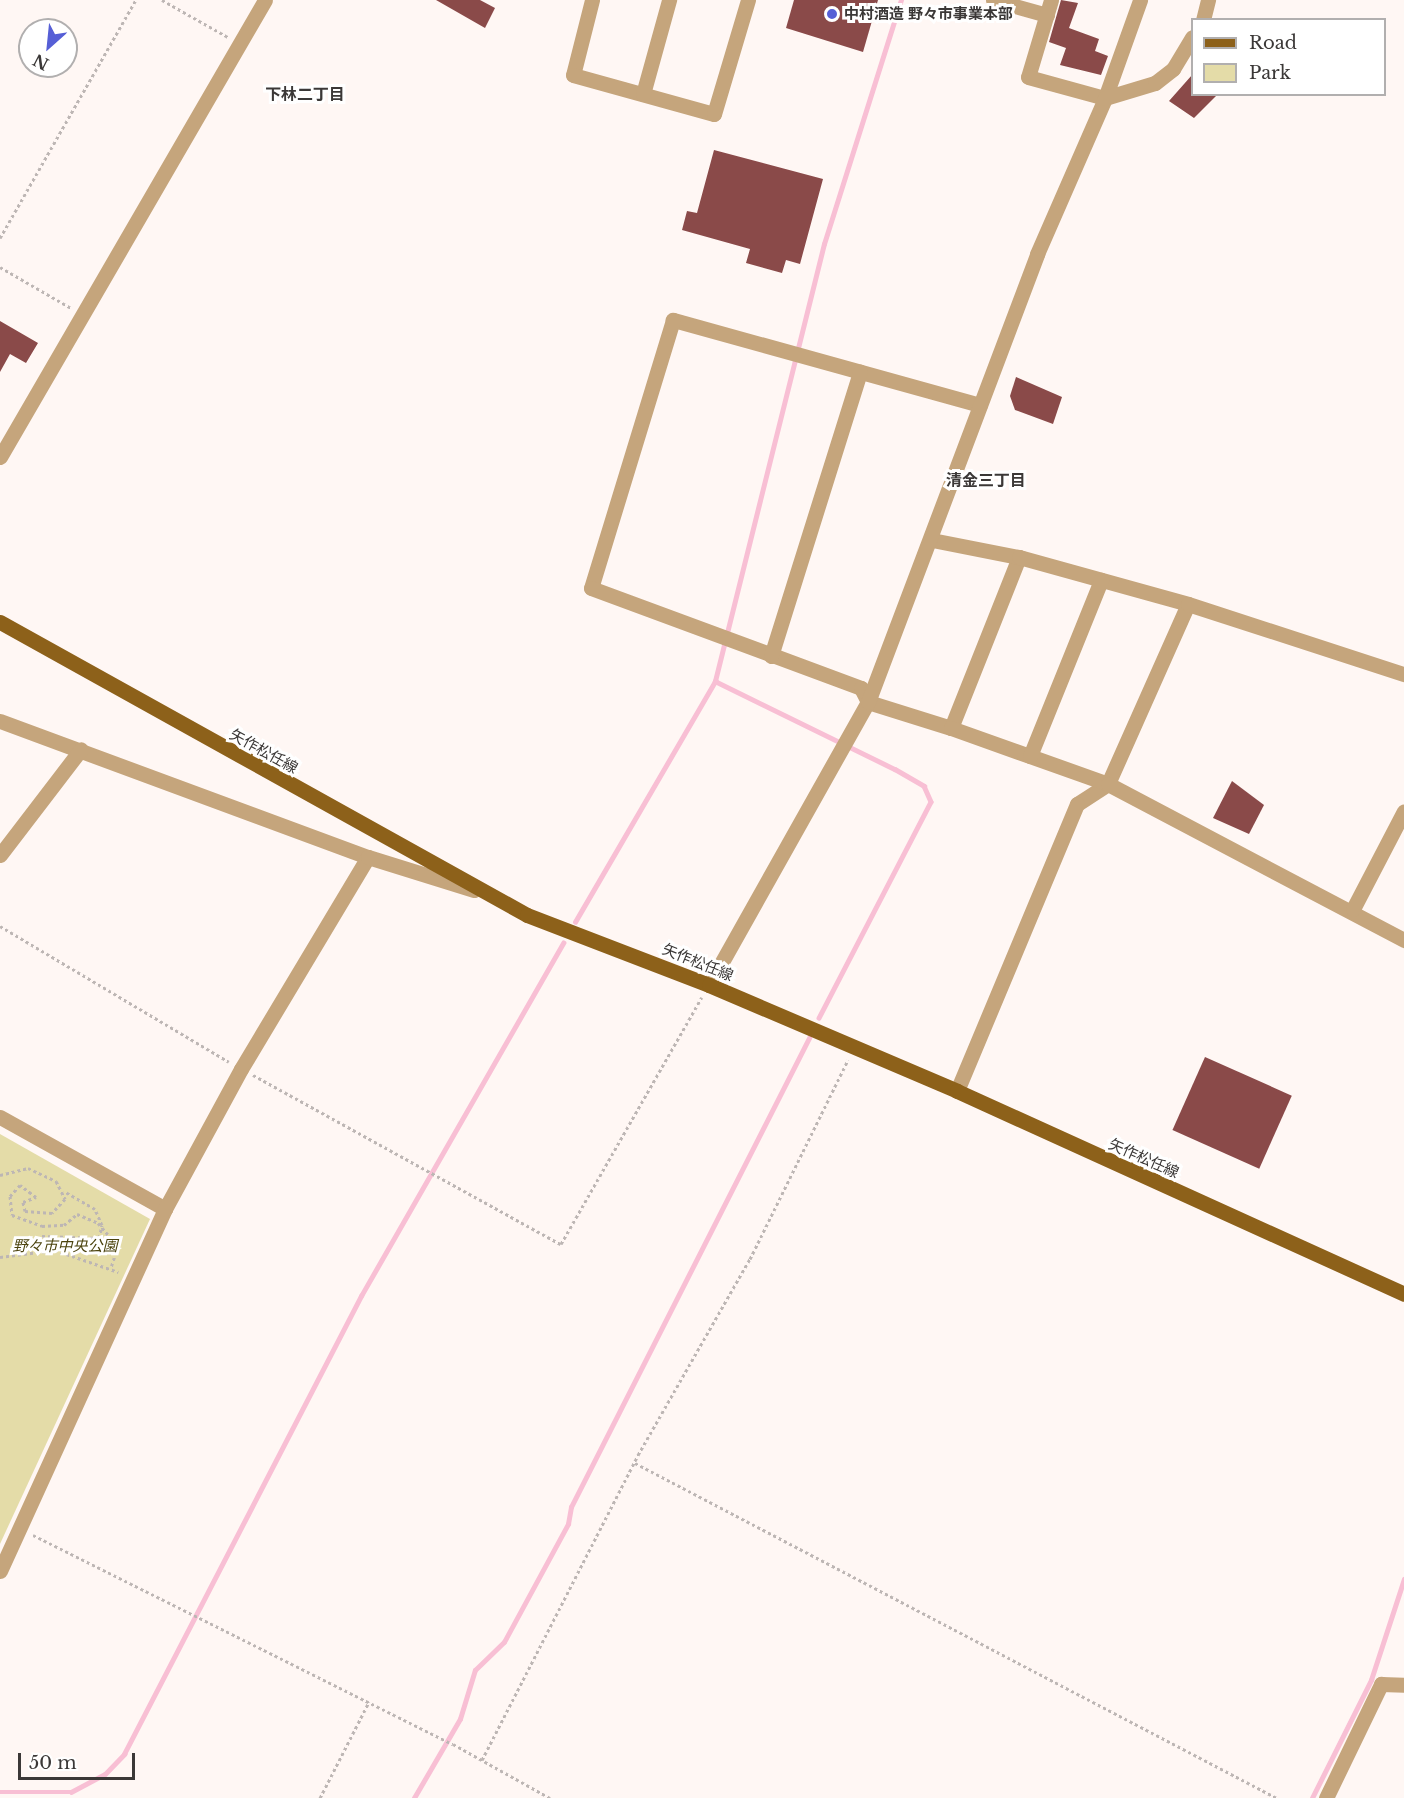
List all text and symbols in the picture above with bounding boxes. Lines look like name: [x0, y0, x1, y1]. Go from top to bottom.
place label: 中村酒造 野々市事業本部: [844, 5, 1013, 23]
marker: 中村酒造 野々市事業本部: [825, 7, 839, 21]
north arrow: [18, 18, 78, 78]
legend: [1191, 18, 1386, 96]
text: Road: [1249, 32, 1297, 54]
text: N: [29, 50, 52, 75]
text: Park: [1249, 62, 1291, 84]
district label: 下林二丁目: [265, 84, 345, 104]
district label: 清金三丁目: [946, 470, 1026, 490]
street label: 矢作松任線: [227, 725, 301, 777]
street label: 矢作松任線: [660, 940, 736, 984]
street label: 矢作松任線: [1106, 1135, 1182, 1181]
park label: 野々市中央公園: [13, 1237, 117, 1255]
scale bar: [21, 1741, 138, 1779]
text: 50 m: [29, 1752, 77, 1774]

